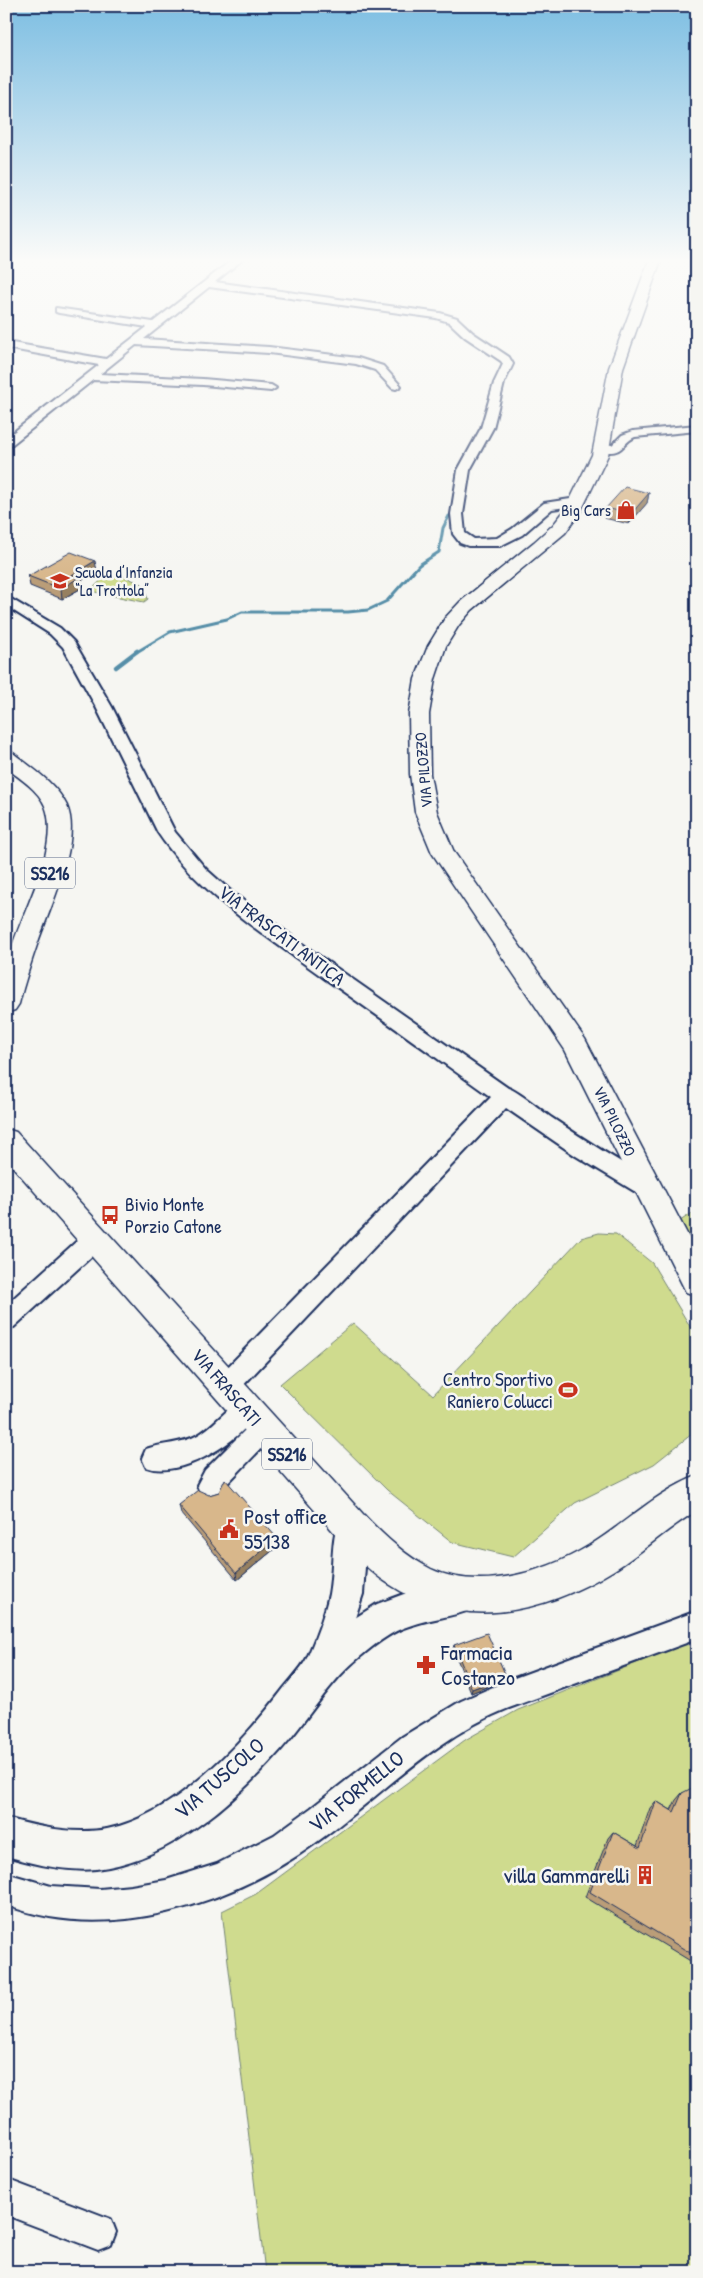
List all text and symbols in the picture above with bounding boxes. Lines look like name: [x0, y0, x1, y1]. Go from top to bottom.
place label: Big Cars: [561, 499, 611, 521]
shop icon: Big Cars: [615, 499, 637, 521]
place label: Scuola d’Infanzia “La Trottola”: [75, 561, 172, 601]
school or university icon: Scuola d’Infanzia “La Trottola”: [49, 570, 71, 592]
street label: VIA PILOZZO: [409, 731, 437, 809]
road number: SS216: [25, 858, 75, 888]
street label: VIA FRASCATI ANTICA: [213, 879, 351, 991]
street label: VIA PILOZZO: [589, 1082, 642, 1160]
place label: Bivio Monte Porzio Catone: [125, 1191, 222, 1239]
bus stop icon: Bivio Monte Porzio Catone: [99, 1204, 121, 1226]
street label: VIA FRASCATI: [186, 1342, 268, 1432]
place label: Centro Sportivo Raniero Colucci: [443, 1366, 553, 1414]
sports icon: Centro Sportivo Raniero Colucci: [557, 1379, 579, 1401]
road number: SS216: [262, 1438, 312, 1470]
place label: Post office 55138: [244, 1501, 327, 1556]
public building icon: Post office 55138: [218, 1518, 240, 1540]
place label: Farmacia Costanzo: [440, 1637, 515, 1692]
pharmacy icon: Farmacia Costanzo: [415, 1654, 437, 1676]
street label: VIA TUSCOLO: [167, 1730, 271, 1826]
street label: VIA FORMELLO: [302, 1743, 410, 1839]
place label: villa Gammarelli: [504, 1860, 630, 1890]
building icon: villa Gammarelli: [634, 1864, 656, 1886]

